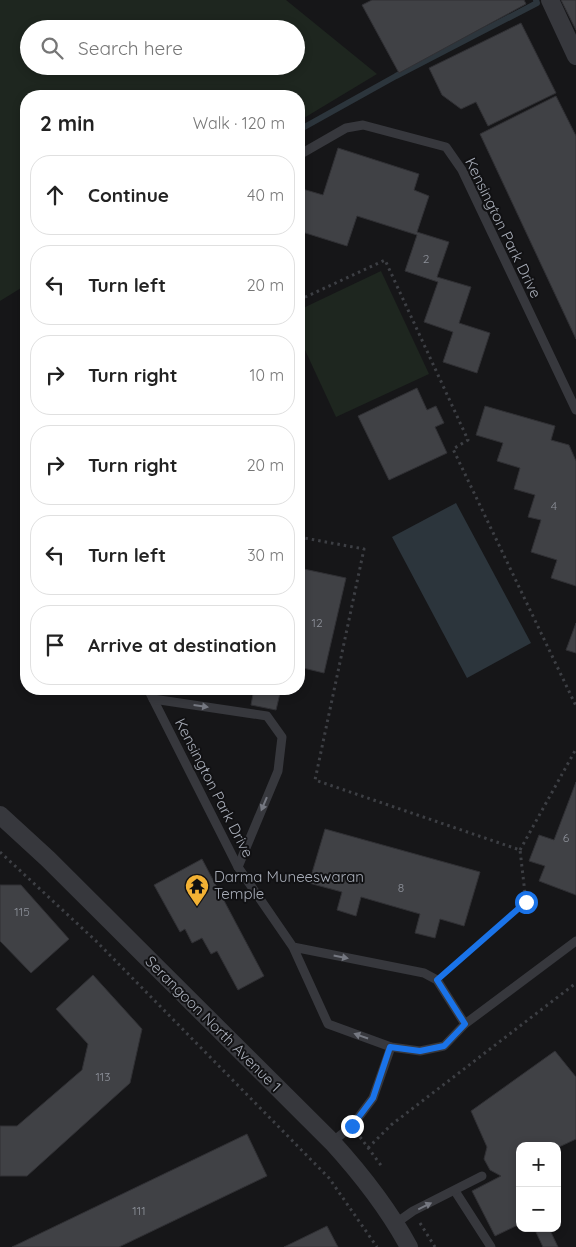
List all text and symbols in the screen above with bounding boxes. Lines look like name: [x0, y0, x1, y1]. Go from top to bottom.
search box: [20, 20, 305, 75]
icon: search: [38, 34, 66, 62]
text: Search here: [78, 36, 183, 60]
text: 2 min: [40, 110, 95, 136]
text: Walk · 120 m: [193, 113, 285, 133]
street label: Kensington Park Drive: [461, 154, 546, 301]
icon: ahead: [41, 181, 69, 209]
text: Continue: [88, 183, 169, 207]
text: 40 m: [247, 185, 284, 205]
house number: 2: [423, 251, 430, 266]
icon: left: [41, 271, 69, 299]
text: Turn left: [88, 273, 166, 297]
text: 20 m: [247, 275, 284, 295]
icon: right: [41, 361, 69, 389]
text: Turn right: [88, 363, 177, 387]
text: 10 m: [250, 365, 284, 385]
icon: right: [41, 451, 69, 479]
text: Turn right: [88, 453, 177, 477]
text: 20 m: [247, 455, 284, 475]
house number: 4: [551, 498, 557, 513]
icon: left: [41, 541, 69, 569]
text: Turn left: [88, 543, 166, 567]
text: 30 m: [247, 545, 284, 565]
house number: 12: [311, 615, 323, 630]
icon: arrive: [41, 631, 69, 659]
text: Arrive at destination: [88, 633, 277, 657]
one-way arrow: [194, 702, 210, 710]
street label: Kensington Park Drive: [171, 715, 258, 861]
one-way arrow: [260, 797, 268, 811]
house number: 6: [563, 830, 570, 845]
place label: Darma Muneeswaran Temple: [214, 867, 364, 903]
temple icon: Darma Muneeswaran Temple: [184, 873, 210, 907]
house number: 8: [398, 880, 404, 895]
route start: [515, 891, 538, 914]
house number: 115: [14, 904, 30, 919]
street label: Serangoon North Avenue 1: [141, 952, 285, 1096]
one-way arrow: [333, 953, 349, 961]
one-way arrow: [353, 1032, 368, 1039]
house number: 113: [95, 1069, 111, 1084]
route end: [341, 1115, 364, 1138]
map controls: [516, 1142, 561, 1232]
button: +: [516, 1142, 561, 1187]
button: −: [516, 1187, 561, 1232]
one-way arrow: [418, 1201, 432, 1209]
house number: 111: [132, 1203, 146, 1218]

